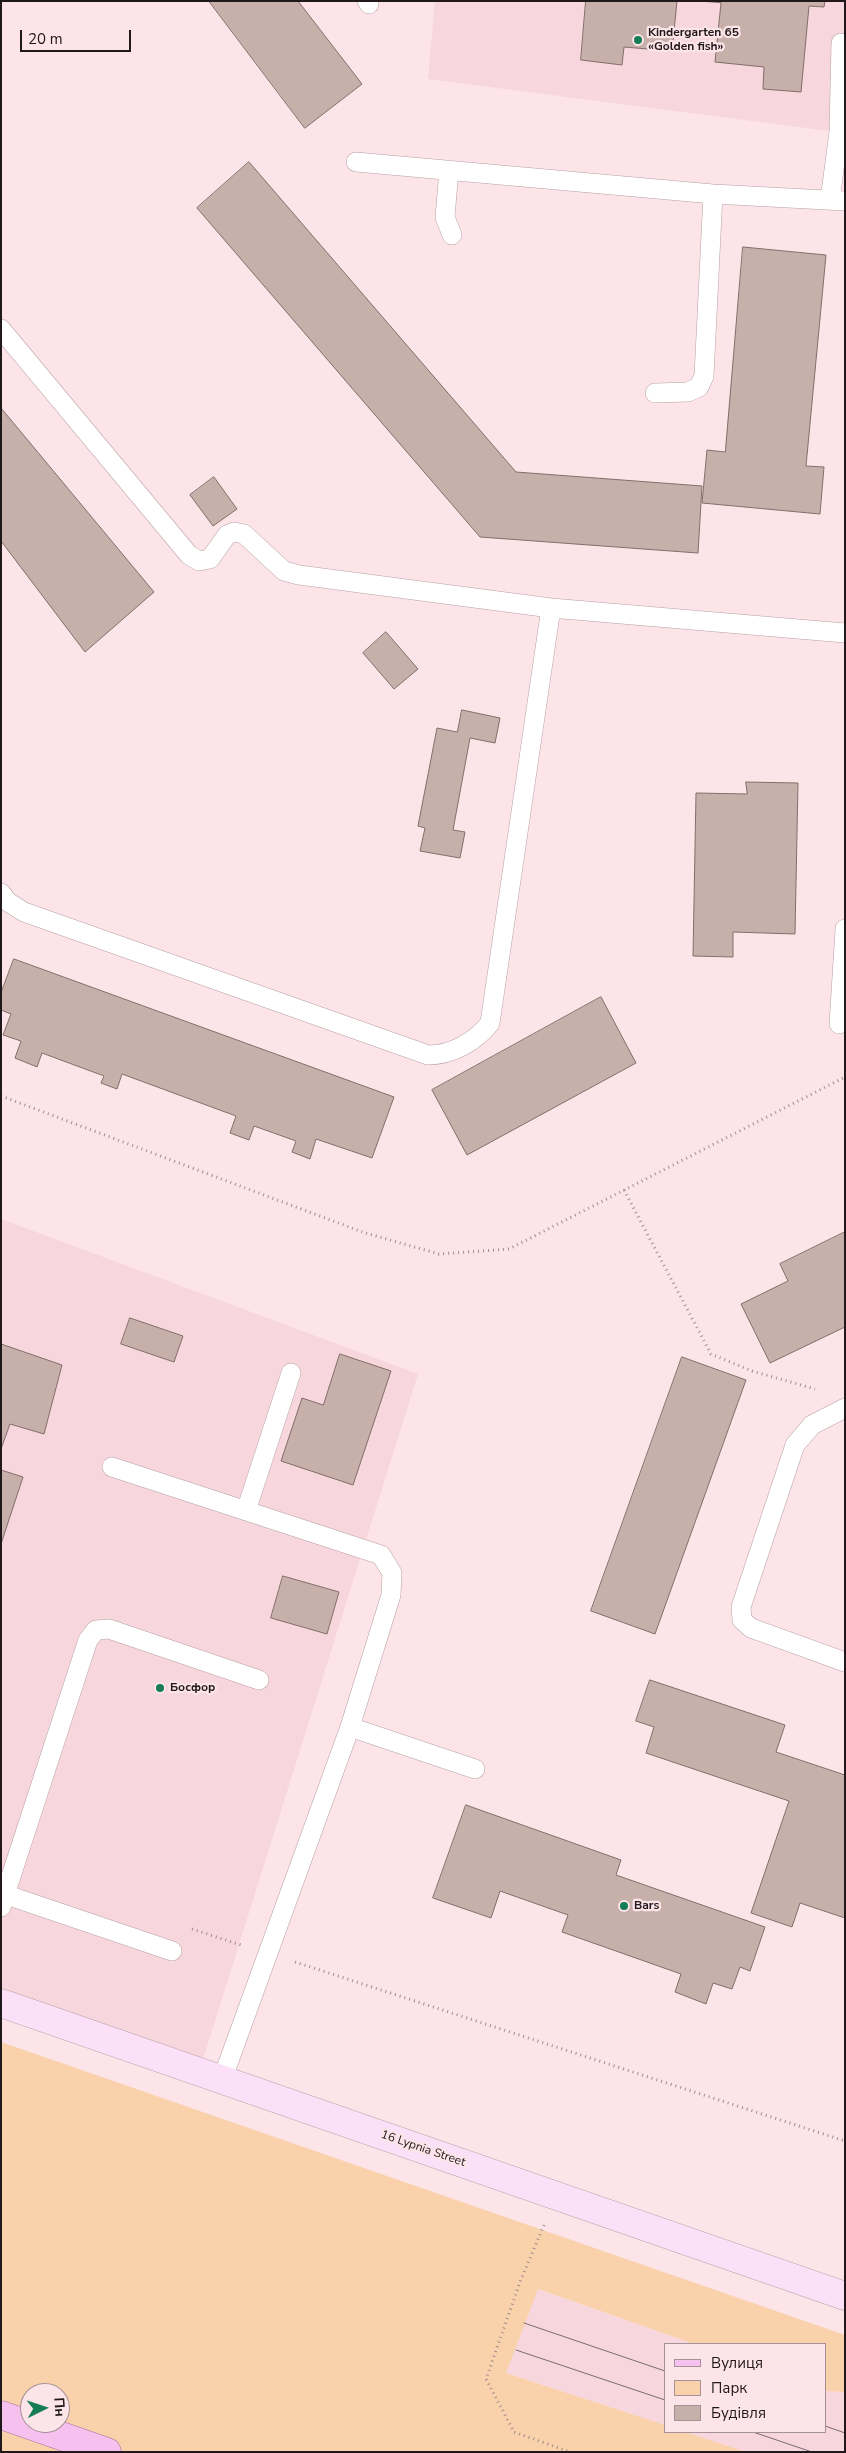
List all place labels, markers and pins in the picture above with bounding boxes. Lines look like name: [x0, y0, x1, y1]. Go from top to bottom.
place label: Kindergarten 65 «Golden fish»: [648, 26, 739, 54]
marker: Kindergarten 65 «Golden fish»: [632, 34, 644, 46]
place label: Босфор: [170, 1681, 215, 1695]
marker: Босфор: [154, 1682, 166, 1694]
place label: Bars: [634, 1899, 659, 1913]
marker: Bars: [618, 1900, 630, 1912]

